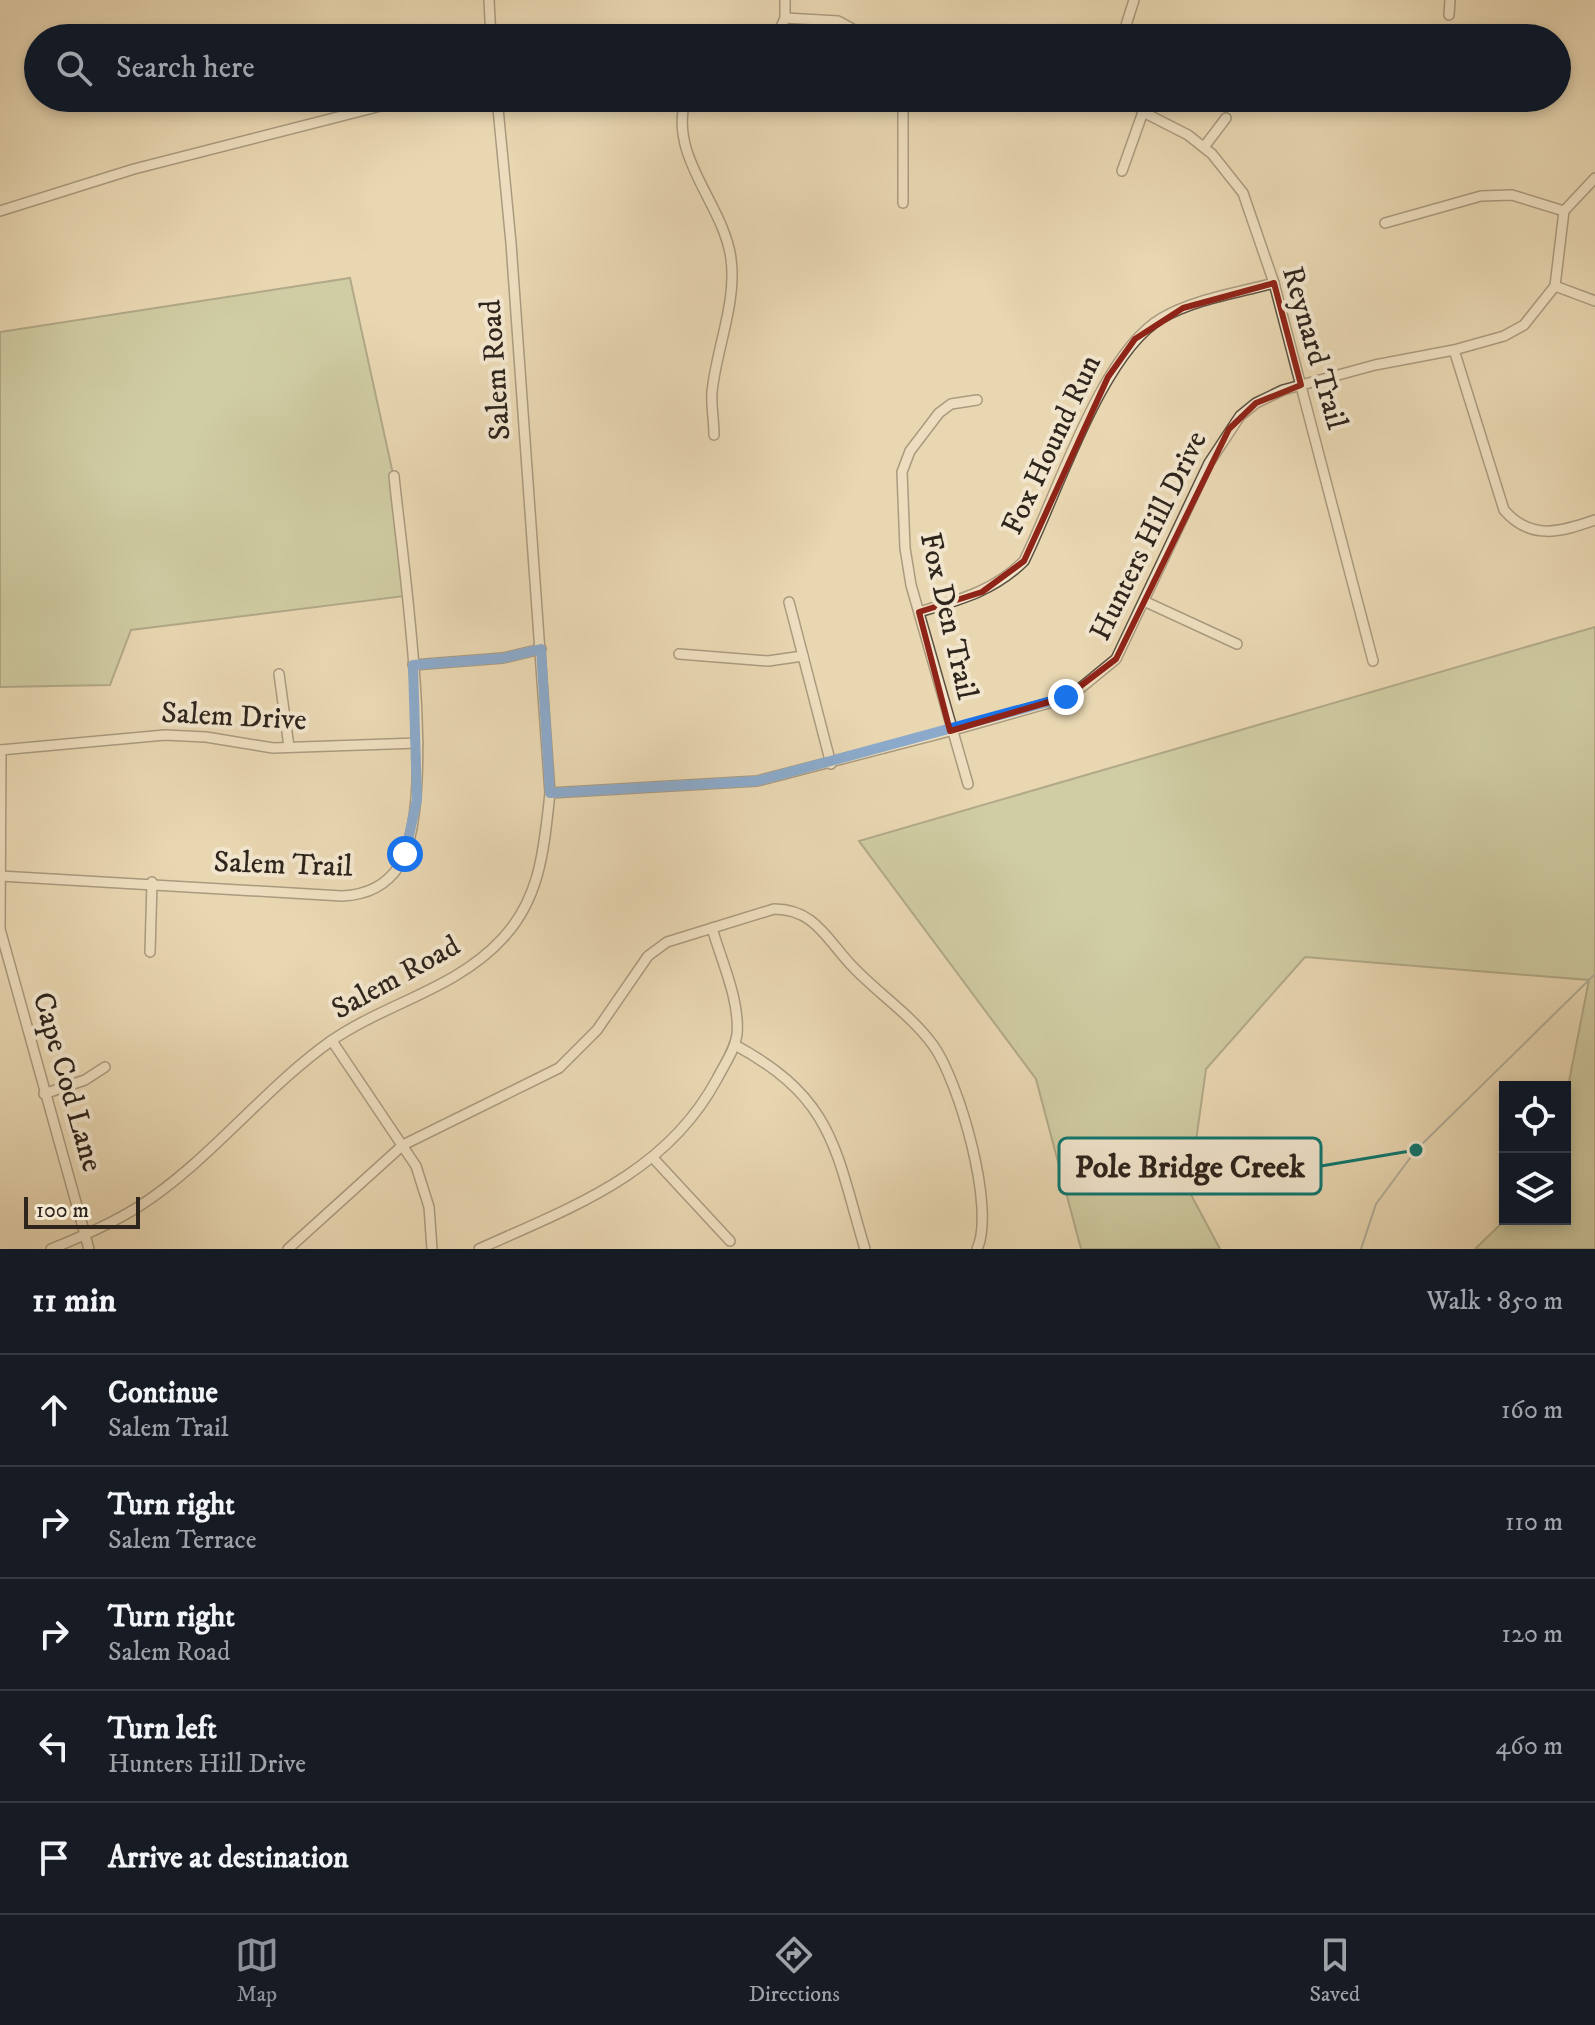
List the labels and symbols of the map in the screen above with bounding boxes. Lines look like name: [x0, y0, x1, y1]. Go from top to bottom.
street label: Reynard Trail: [1273, 262, 1355, 434]
street label: Salem Road: [473, 298, 519, 442]
street label: Fox Hound Run: [994, 349, 1110, 541]
street label: Hunters Hill Drive: [1082, 425, 1216, 647]
street label: Fox Den Trail: [911, 529, 985, 703]
route end: [1048, 679, 1084, 715]
street label: Salem Drive: [160, 695, 308, 739]
route start: [387, 836, 423, 872]
street label: Salem Trail: [213, 844, 353, 886]
street label: Salem Road: [325, 928, 467, 1028]
street label: Cape Cod Lane: [24, 988, 110, 1176]
callout: Pole Bridge Creek: [1059, 1138, 1321, 1194]
text: Pole Bridge Creek: [1075, 1148, 1306, 1188]
scale bar: [24, 1193, 140, 1229]

